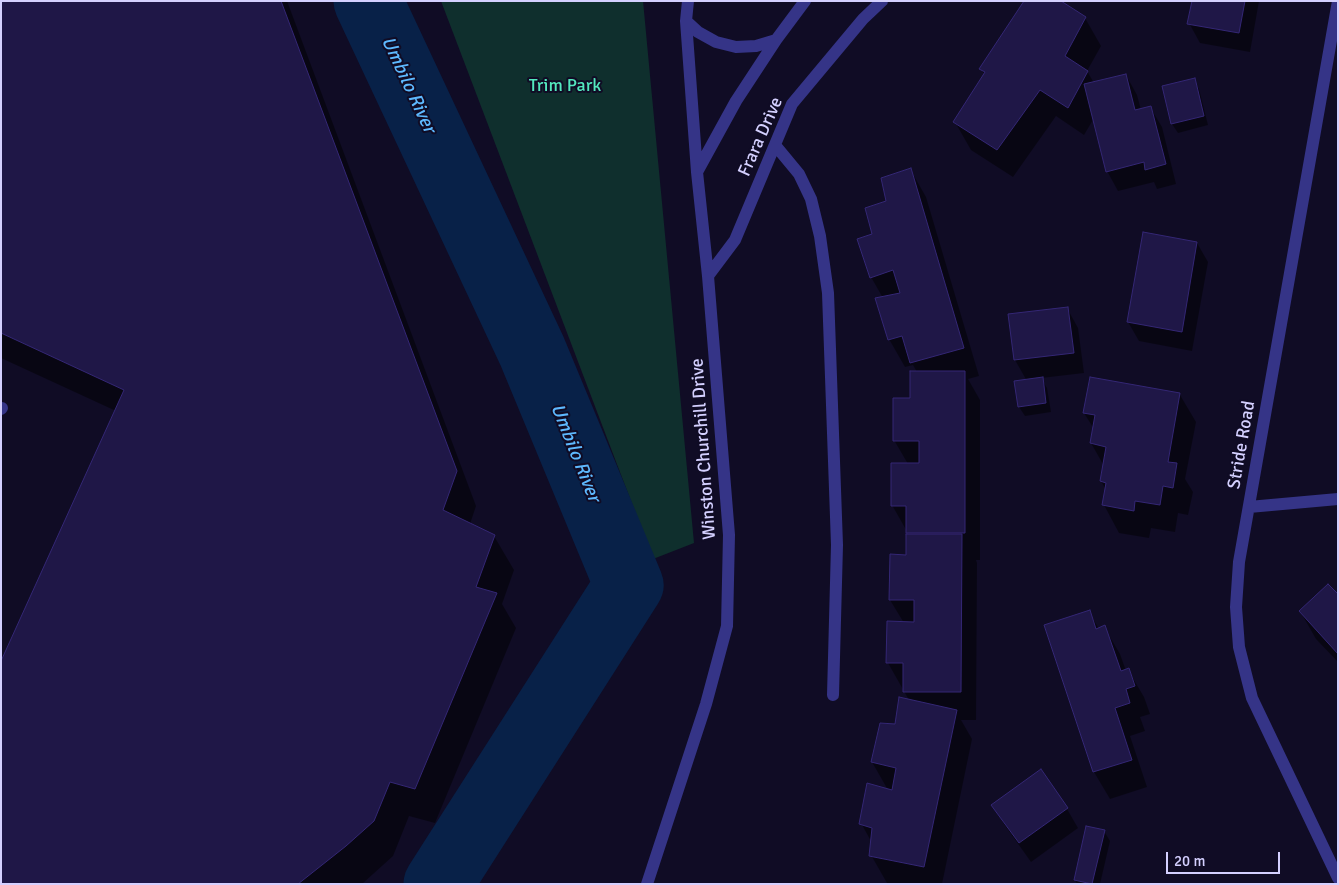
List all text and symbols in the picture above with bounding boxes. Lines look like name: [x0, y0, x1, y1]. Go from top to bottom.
water label: Umbilo River: [376, 33, 440, 137]
park label: Trim Park: [529, 75, 601, 97]
street label: Frara Drive: [734, 94, 788, 180]
street label: Winston Churchill Drive: [687, 358, 721, 540]
street label: Stride Road: [1224, 399, 1260, 491]
water label: Umbilo River: [545, 401, 605, 505]
scale bar: [1169, 842, 1283, 874]
text: 20 m: [1174, 852, 1205, 870]

